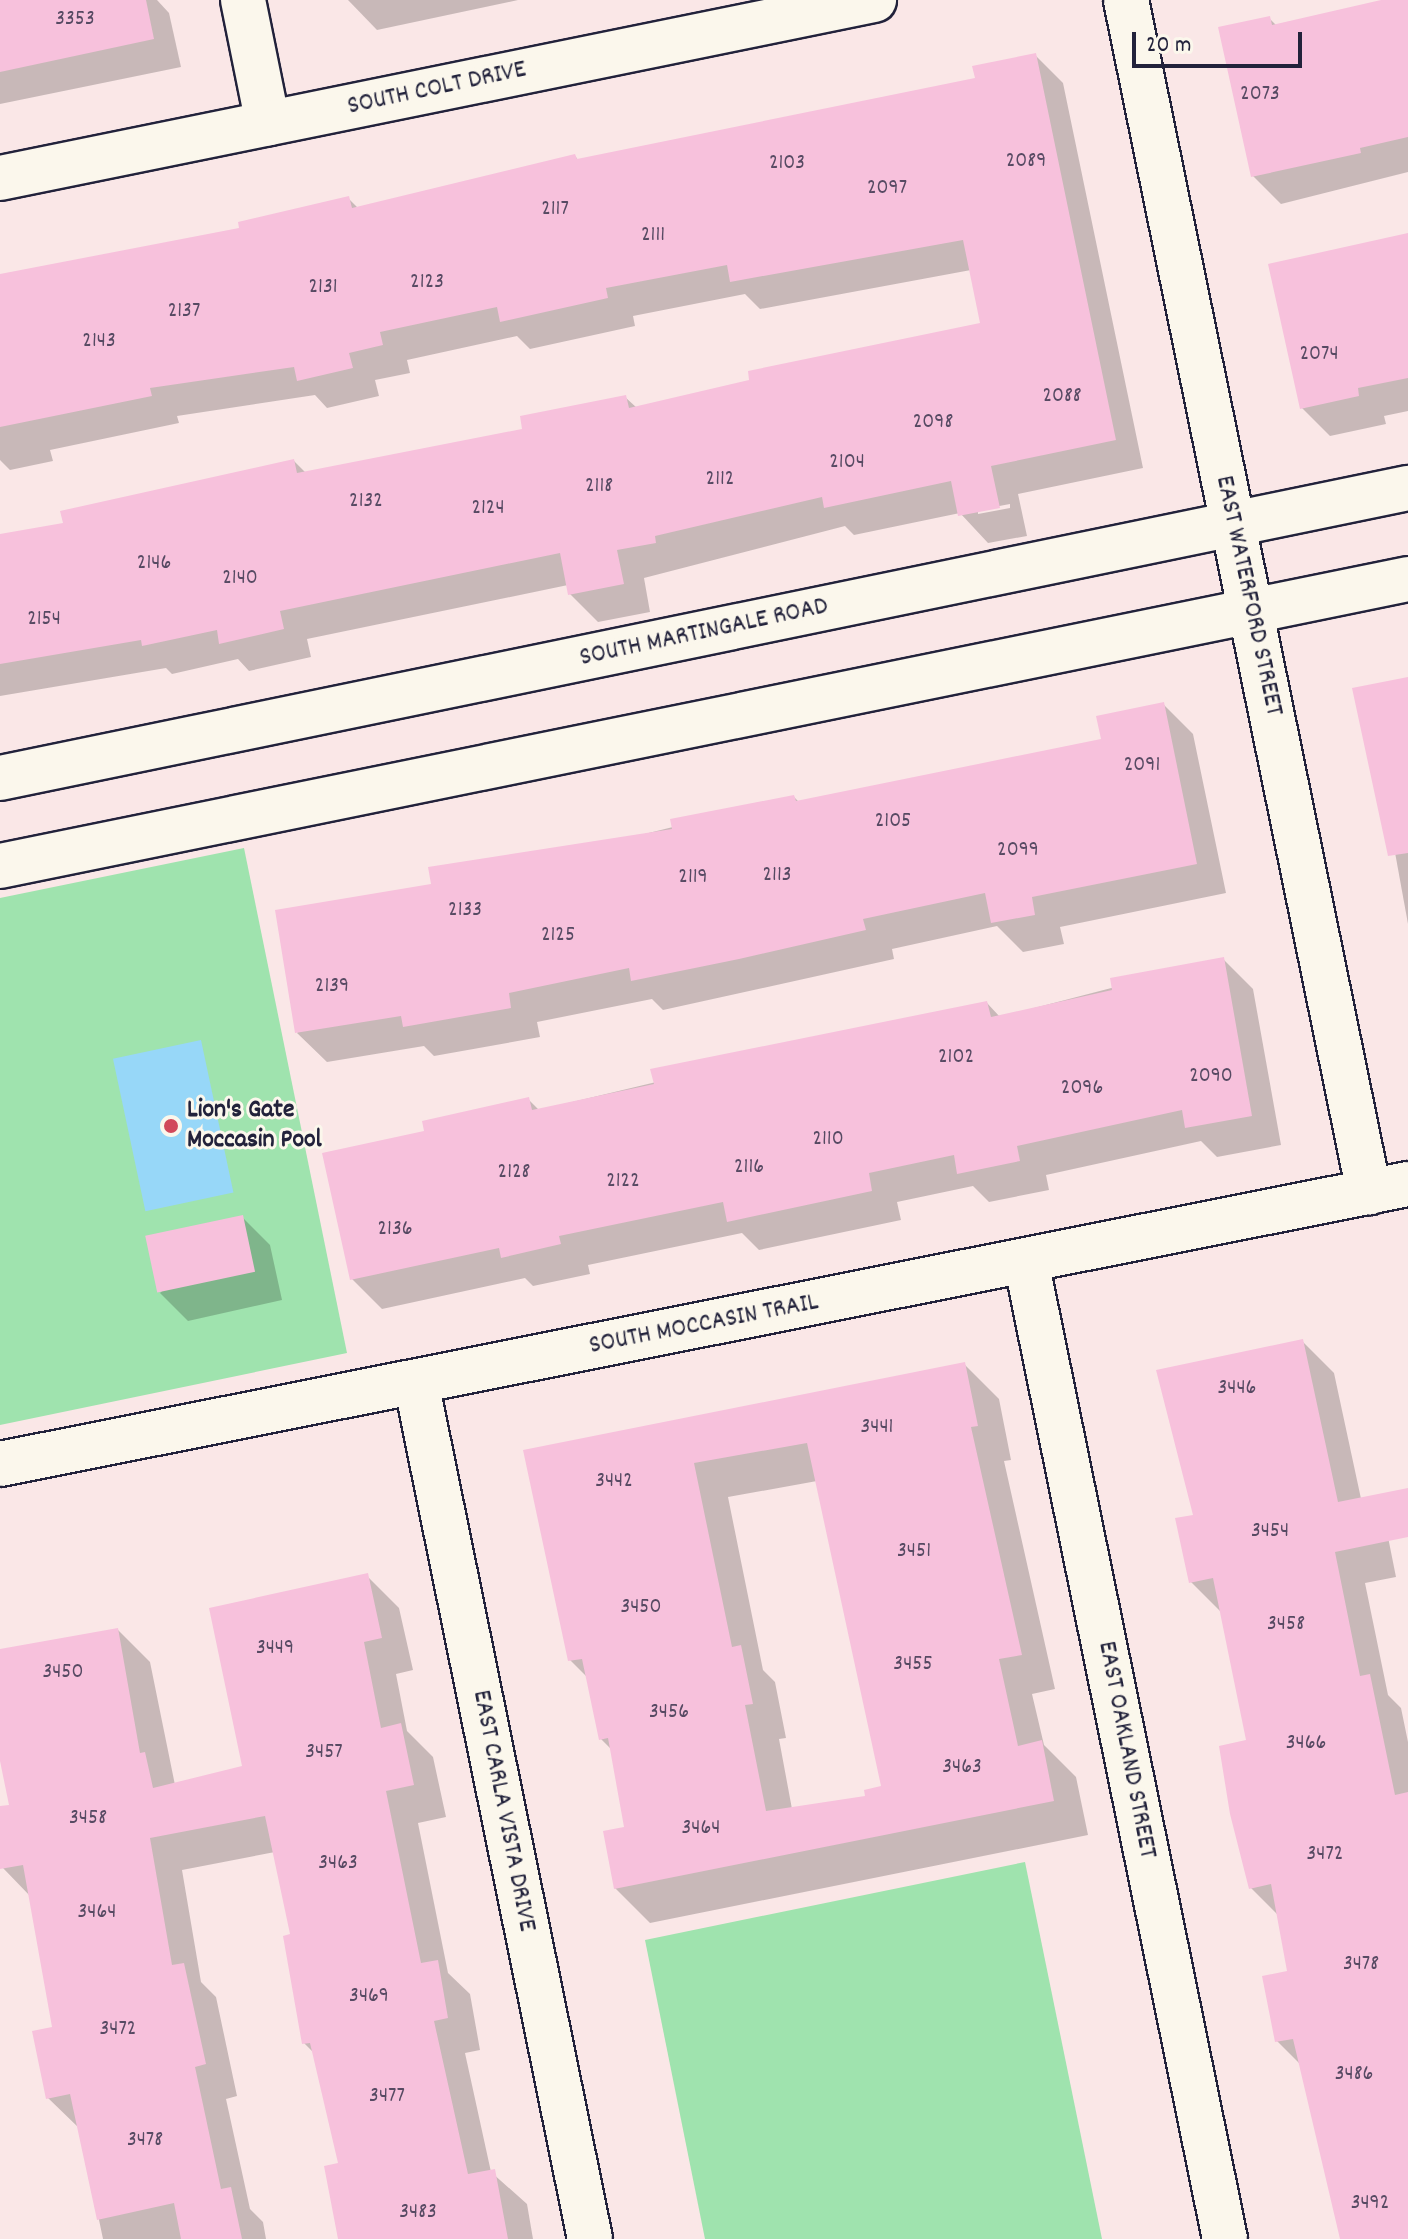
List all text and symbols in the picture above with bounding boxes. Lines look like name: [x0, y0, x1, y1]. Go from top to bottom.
house number: 3353: [55, 7, 95, 33]
scale bar: [1136, 16, 1306, 66]
text: 20 m: [1146, 29, 1192, 63]
street label: SOUTH COLT DRIVE: [345, 55, 529, 123]
house number: 2073: [1240, 82, 1280, 108]
house number: 2089: [1006, 149, 1046, 175]
house number: 2103: [769, 151, 805, 177]
house number: 2097: [867, 176, 907, 202]
house number: 2117: [541, 197, 569, 223]
house number: 2111: [641, 223, 665, 249]
house number: 2123: [410, 270, 444, 296]
house number: 2131: [308, 275, 338, 301]
house number: 2137: [168, 299, 200, 325]
house number: 2143: [82, 329, 116, 355]
house number: 2074: [1299, 342, 1339, 368]
house number: 2088: [1042, 384, 1082, 410]
house number: 2098: [913, 410, 953, 436]
house number: 2104: [829, 450, 865, 476]
house number: 2112: [706, 467, 734, 493]
street label: EAST WATERFORD STREET: [1207, 473, 1289, 719]
house number: 2118: [585, 474, 613, 500]
house number: 2132: [349, 489, 383, 515]
house number: 2124: [471, 496, 505, 522]
house number: 2146: [137, 551, 171, 577]
house number: 2140: [222, 566, 258, 592]
street label: SOUTH MARTINGALE ROAD: [577, 591, 831, 675]
house number: 2154: [27, 607, 61, 633]
house number: 2091: [1124, 753, 1160, 779]
house number: 2105: [875, 809, 911, 835]
house number: 2099: [997, 838, 1039, 864]
house number: 2113: [762, 863, 792, 889]
house number: 2119: [678, 865, 708, 891]
house number: 2133: [448, 898, 482, 924]
house number: 2125: [541, 923, 575, 949]
house number: 2139: [315, 974, 349, 1000]
house number: 2102: [938, 1045, 974, 1071]
house number: 2090: [1189, 1064, 1233, 1090]
house number: 2096: [1061, 1076, 1103, 1102]
place label: Lion's Gate Moccasin Pool: [187, 1095, 322, 1156]
marker: Lion's Gate Moccasin Pool: [162, 1117, 180, 1135]
house number: 2110: [812, 1127, 844, 1153]
house number: 2116: [734, 1155, 764, 1181]
house number: 2128: [498, 1160, 530, 1186]
house number: 2122: [606, 1169, 640, 1195]
house number: 2136: [378, 1217, 412, 1243]
street label: SOUTH MOCCASIN TRAIL: [587, 1287, 821, 1363]
house number: 3446: [1218, 1376, 1256, 1402]
house number: 3441: [861, 1415, 893, 1441]
house number: 3442: [595, 1469, 633, 1495]
house number: 3454: [1251, 1519, 1289, 1545]
house number: 3451: [897, 1539, 931, 1565]
house number: 3450: [620, 1595, 662, 1621]
house number: 3458: [1267, 1612, 1305, 1638]
house number: 3449: [256, 1636, 294, 1662]
street label: EAST OAKLAND STREET: [1090, 1639, 1162, 1861]
house number: 3455: [893, 1652, 933, 1678]
house number: 3450: [42, 1660, 84, 1686]
street label: EAST CARLA VISTA DRIVE: [464, 1688, 542, 1934]
house number: 3456: [649, 1700, 689, 1726]
house number: 3466: [1286, 1731, 1326, 1757]
house number: 3457: [305, 1740, 343, 1766]
house number: 3463: [942, 1755, 982, 1781]
house number: 3458: [69, 1806, 107, 1832]
house number: 3464: [682, 1816, 720, 1842]
house number: 3472: [1307, 1842, 1343, 1868]
house number: 3463: [318, 1851, 358, 1877]
house number: 3464: [78, 1900, 116, 1926]
house number: 3478: [1343, 1952, 1379, 1978]
house number: 3469: [349, 1984, 389, 2010]
house number: 3472: [100, 2017, 136, 2043]
house number: 3486: [1335, 2062, 1373, 2088]
house number: 3477: [369, 2084, 405, 2110]
house number: 3478: [127, 2128, 163, 2154]
house number: 3492: [1351, 2191, 1389, 2217]
house number: 3483: [399, 2200, 437, 2226]

